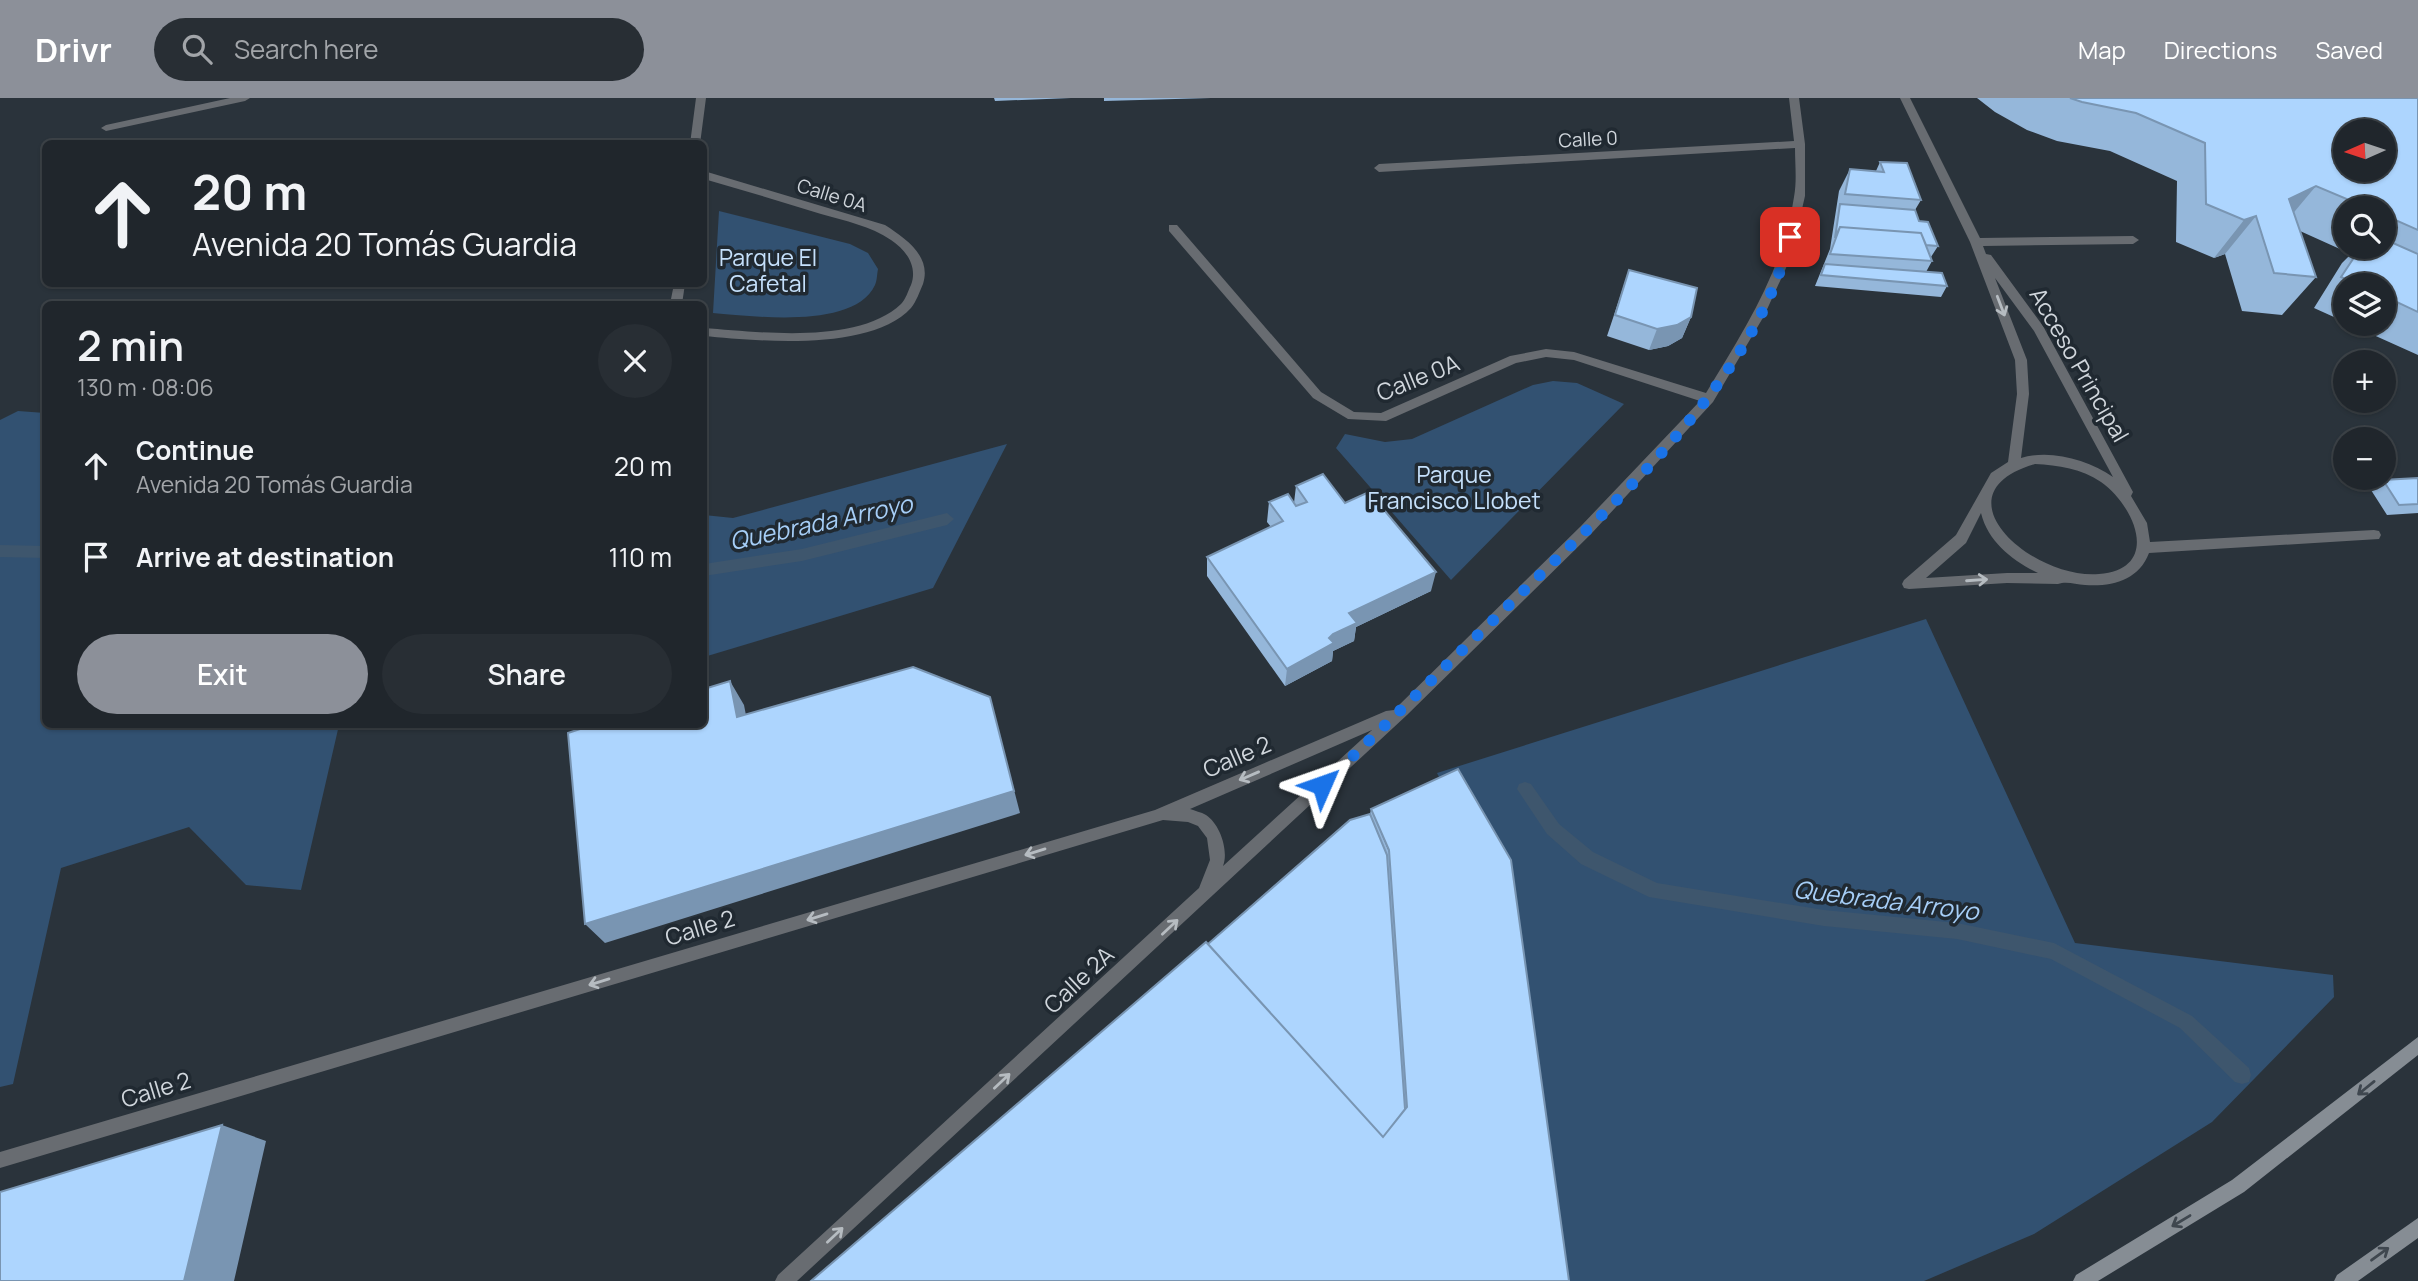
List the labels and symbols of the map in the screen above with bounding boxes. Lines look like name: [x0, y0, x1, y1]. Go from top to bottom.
north arrow: [2333, 119, 2396, 182]
street label: Calle 0: [1558, 124, 1618, 154]
street label: Calle 0A: [794, 172, 870, 218]
pin: [1760, 207, 1820, 267]
park label: Parque El Cafetal: [719, 241, 817, 299]
street label: Acceso Principal: [2023, 281, 2137, 448]
one-way arrow: [1995, 294, 2008, 316]
street label: Calle 0A: [1371, 346, 1464, 408]
park label: Parque Francisco Llobet: [1367, 458, 1541, 516]
water label: Quebrada Arroyo: [726, 486, 917, 557]
one-way arrow: [1965, 573, 1988, 586]
street label: Calle 2: [1198, 727, 1276, 785]
position arrow: [1285, 748, 1359, 822]
one-way arrow: [1239, 770, 1261, 783]
one-way arrow: [1025, 846, 1047, 859]
water label: Quebrada Arroyo: [1792, 872, 1982, 927]
street label: Calle 2: [661, 901, 738, 953]
one-way arrow: [807, 911, 829, 924]
one-way arrow: [1161, 919, 1179, 935]
street label: Calle 2A: [1036, 938, 1121, 1020]
one-way arrow: [588, 976, 610, 989]
street label: Calle 2: [117, 1063, 194, 1115]
one-way arrow: [993, 1073, 1011, 1089]
one-way arrow: [2357, 1081, 2375, 1096]
one-way arrow: [2171, 1214, 2191, 1228]
one-way arrow: [826, 1227, 844, 1243]
one-way arrow: [2370, 1247, 2389, 1261]

